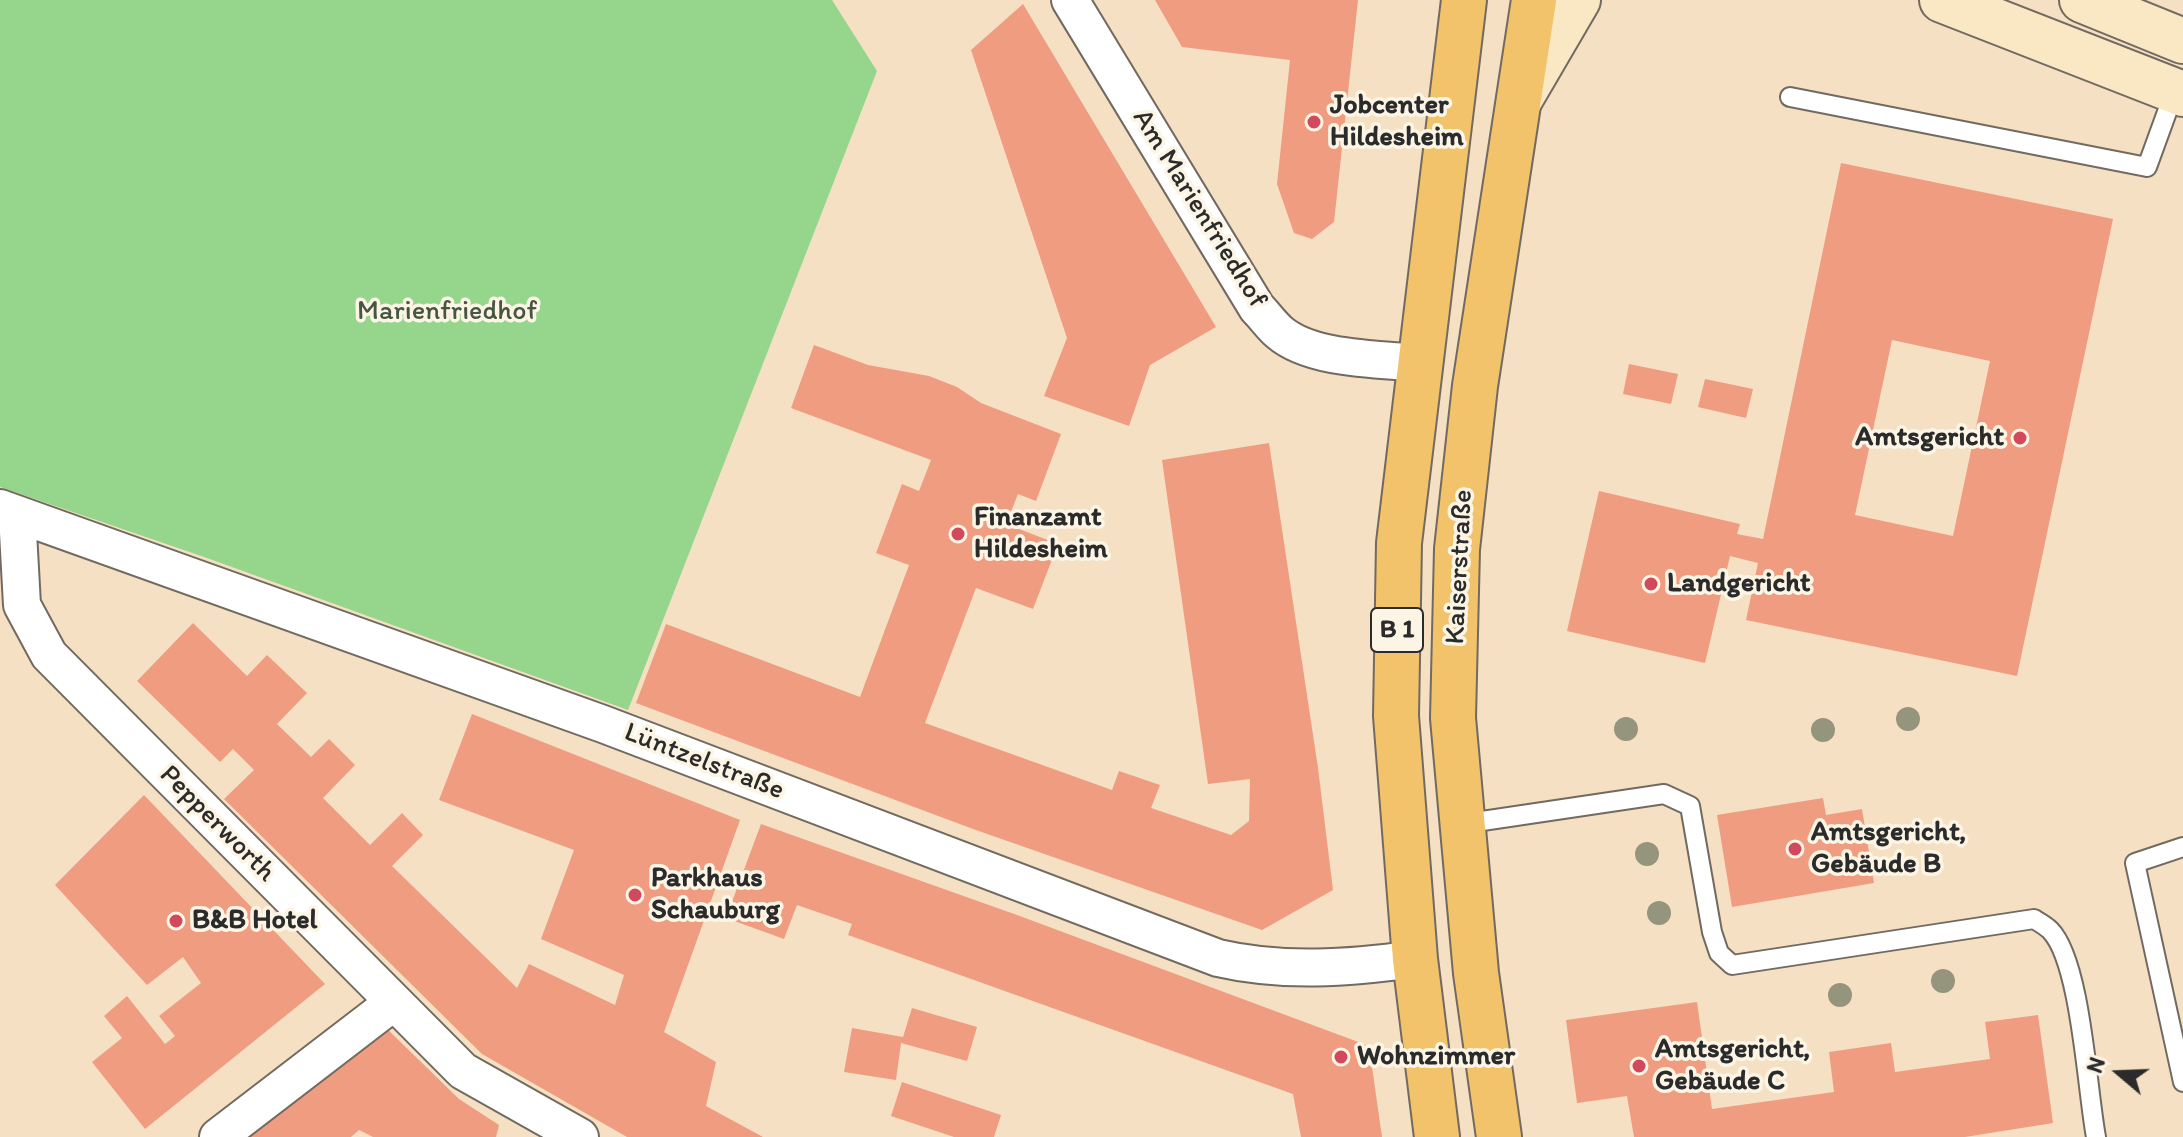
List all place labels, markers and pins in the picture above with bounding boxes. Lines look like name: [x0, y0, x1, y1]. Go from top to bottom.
place label: Jobcenter Hildesheim: [1330, 89, 1464, 155]
marker: Jobcenter Hildesheim: [1305, 113, 1323, 131]
place label: Amtsgericht: [1855, 421, 2004, 455]
marker: Amtsgericht: [2011, 429, 2029, 447]
place label: Finanzamt Hildesheim: [974, 501, 1108, 567]
marker: Finanzamt Hildesheim: [949, 525, 967, 543]
place label: Landgericht: [1667, 567, 1811, 601]
marker: Landgericht: [1642, 575, 1660, 593]
place label: Amtsgericht, Gebäude B: [1811, 816, 1966, 882]
marker: Amtsgericht, Gebäude B: [1786, 840, 1804, 858]
place label: Parkhaus Schauburg: [651, 862, 780, 928]
marker: Parkhaus Schauburg: [626, 886, 644, 904]
place label: B&B Hotel: [192, 904, 317, 938]
marker: B&B Hotel: [167, 912, 185, 930]
place label: Amtsgericht, Gebäude C: [1655, 1033, 1810, 1099]
place label: Wohnzimmer: [1357, 1040, 1515, 1074]
marker: Wohnzimmer: [1332, 1048, 1350, 1066]
marker: Amtsgericht, Gebäude C: [1630, 1057, 1648, 1075]

